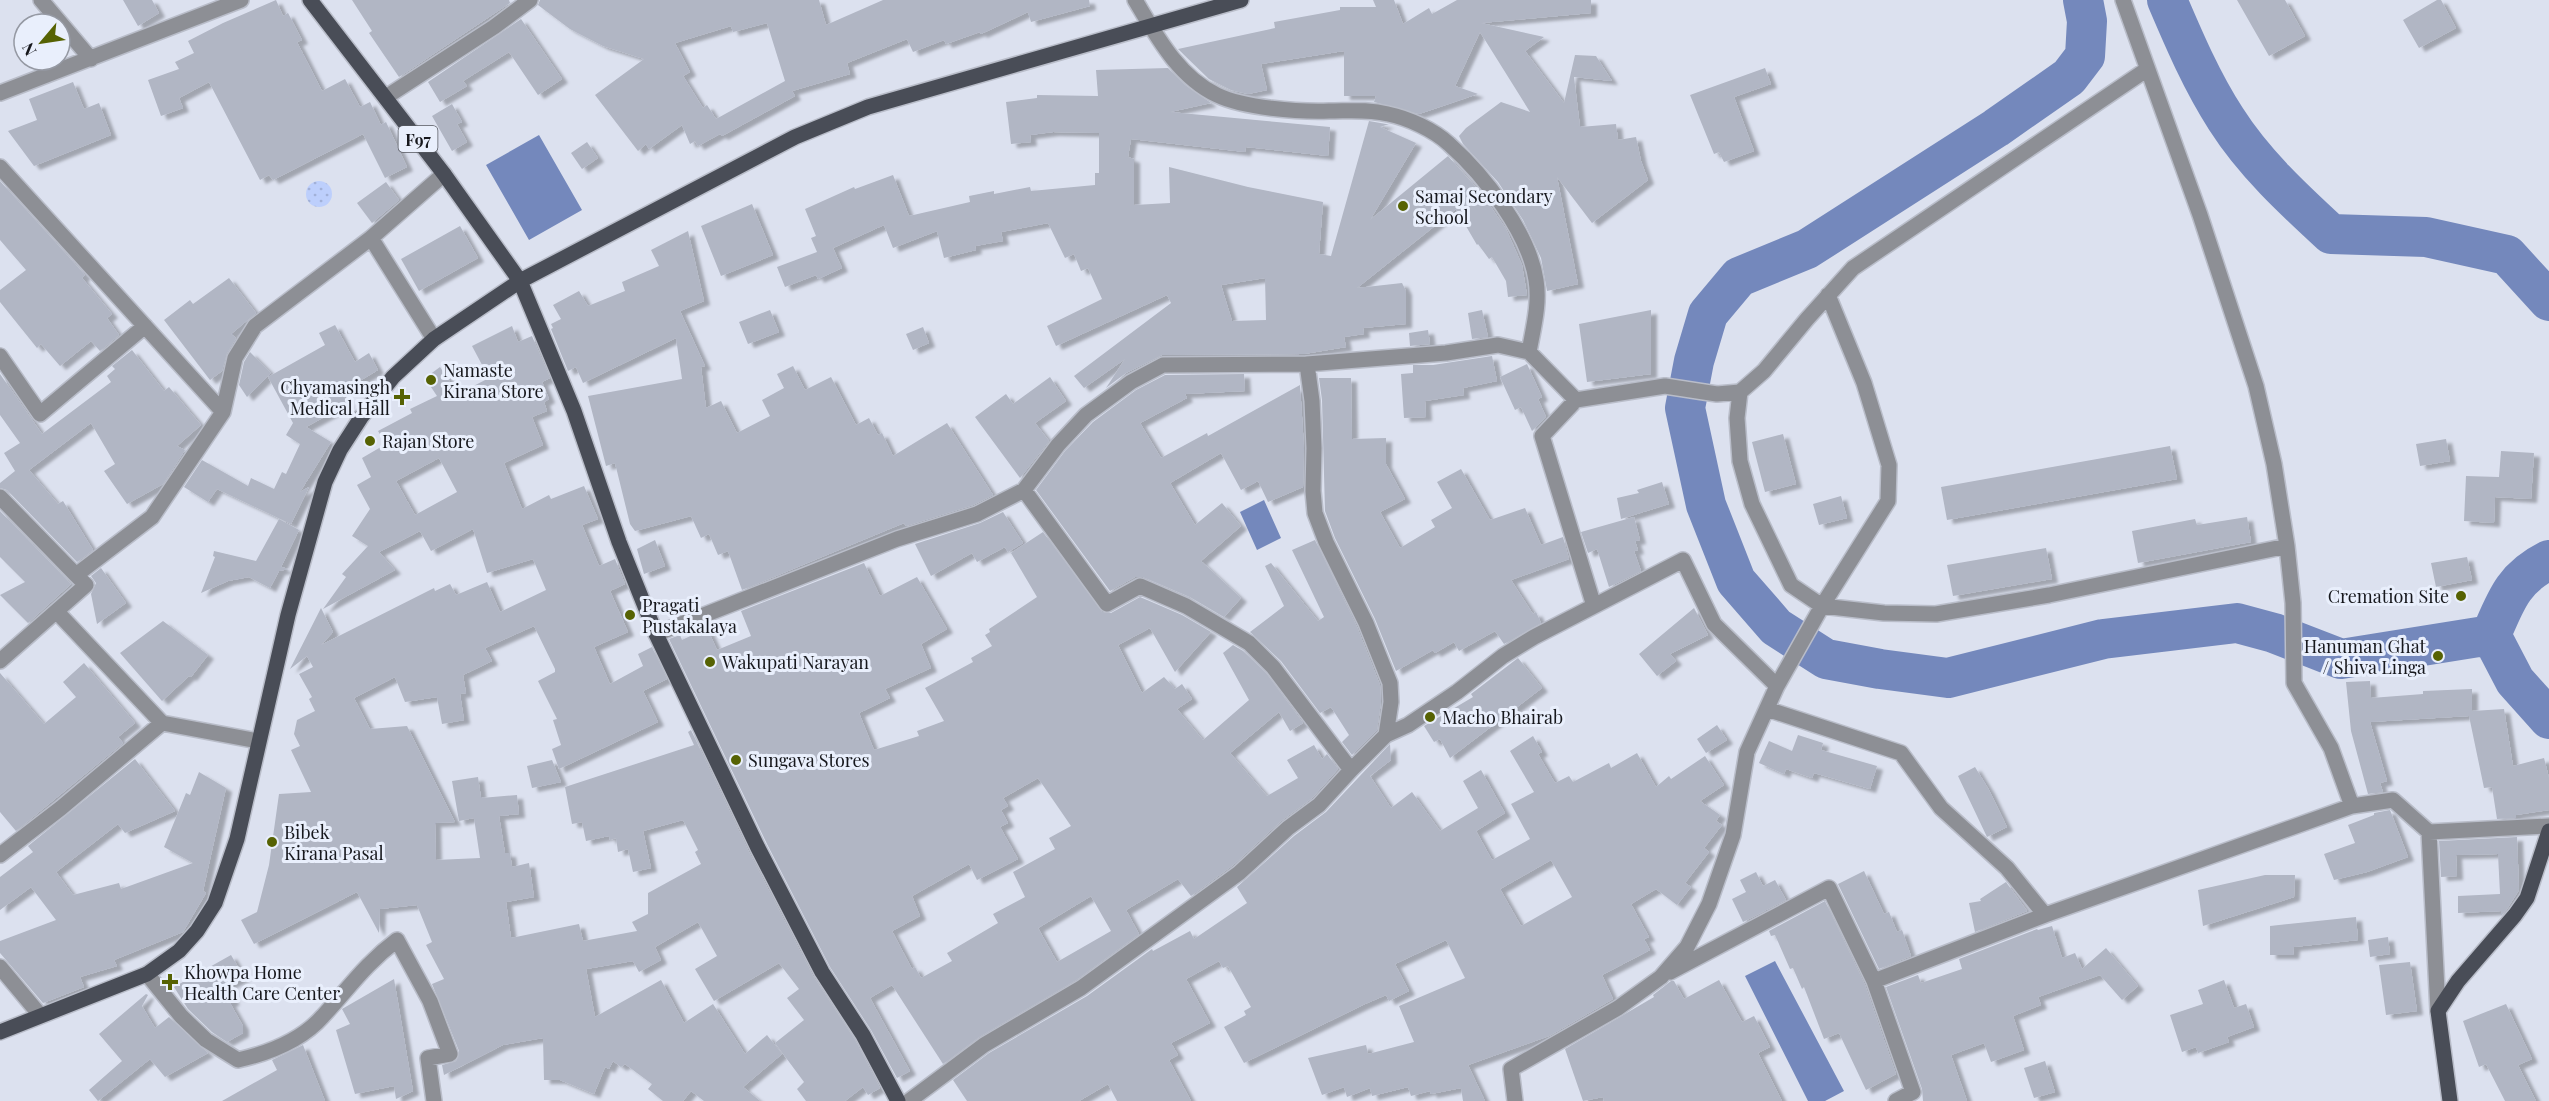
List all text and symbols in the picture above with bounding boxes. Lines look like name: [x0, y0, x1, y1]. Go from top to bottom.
north arrow: [12, 12, 72, 72]
text: N: [16, 39, 40, 60]
road number: F97: [398, 126, 438, 152]
place label: Samaj Secondary School: [1415, 184, 1553, 229]
marker: Samaj Secondary School: [1396, 199, 1410, 213]
place label: Namaste Kirana Store: [443, 358, 544, 403]
marker: Namaste Kirana Store: [424, 373, 438, 387]
place label: Chyamasingh Medical Hall: [280, 375, 390, 420]
marker: Chyamasingh Medical Hall: [395, 390, 409, 404]
place label: Rajan Store: [382, 429, 474, 453]
marker: Rajan Store: [363, 434, 377, 448]
place label: Cremation Site: [2328, 584, 2449, 608]
marker: Cremation Site: [2454, 589, 2468, 603]
place label: Pragati Pustakalaya: [642, 593, 737, 638]
marker: Pragati Pustakalaya: [623, 608, 637, 622]
place label: Hanuman Ghat / Shiva Linga: [2304, 634, 2427, 679]
marker: Hanuman Ghat / Shiva Linga: [2431, 649, 2445, 663]
place label: Wakupati Narayan: [721, 650, 869, 674]
marker: Wakupati Narayan: [703, 655, 717, 669]
place label: Macho Bhairab: [1442, 705, 1563, 729]
marker: Macho Bhairab: [1423, 710, 1437, 724]
place label: Sungava Stores: [748, 748, 870, 772]
marker: Sungava Stores: [729, 753, 743, 767]
place label: Bibek Kirana Pasal: [284, 820, 384, 865]
marker: Bibek Kirana Pasal: [265, 835, 279, 849]
place label: Khowpa Home Health Care Center: [184, 960, 340, 1005]
marker: Khowpa Home Health Care Center: [161, 973, 179, 991]

